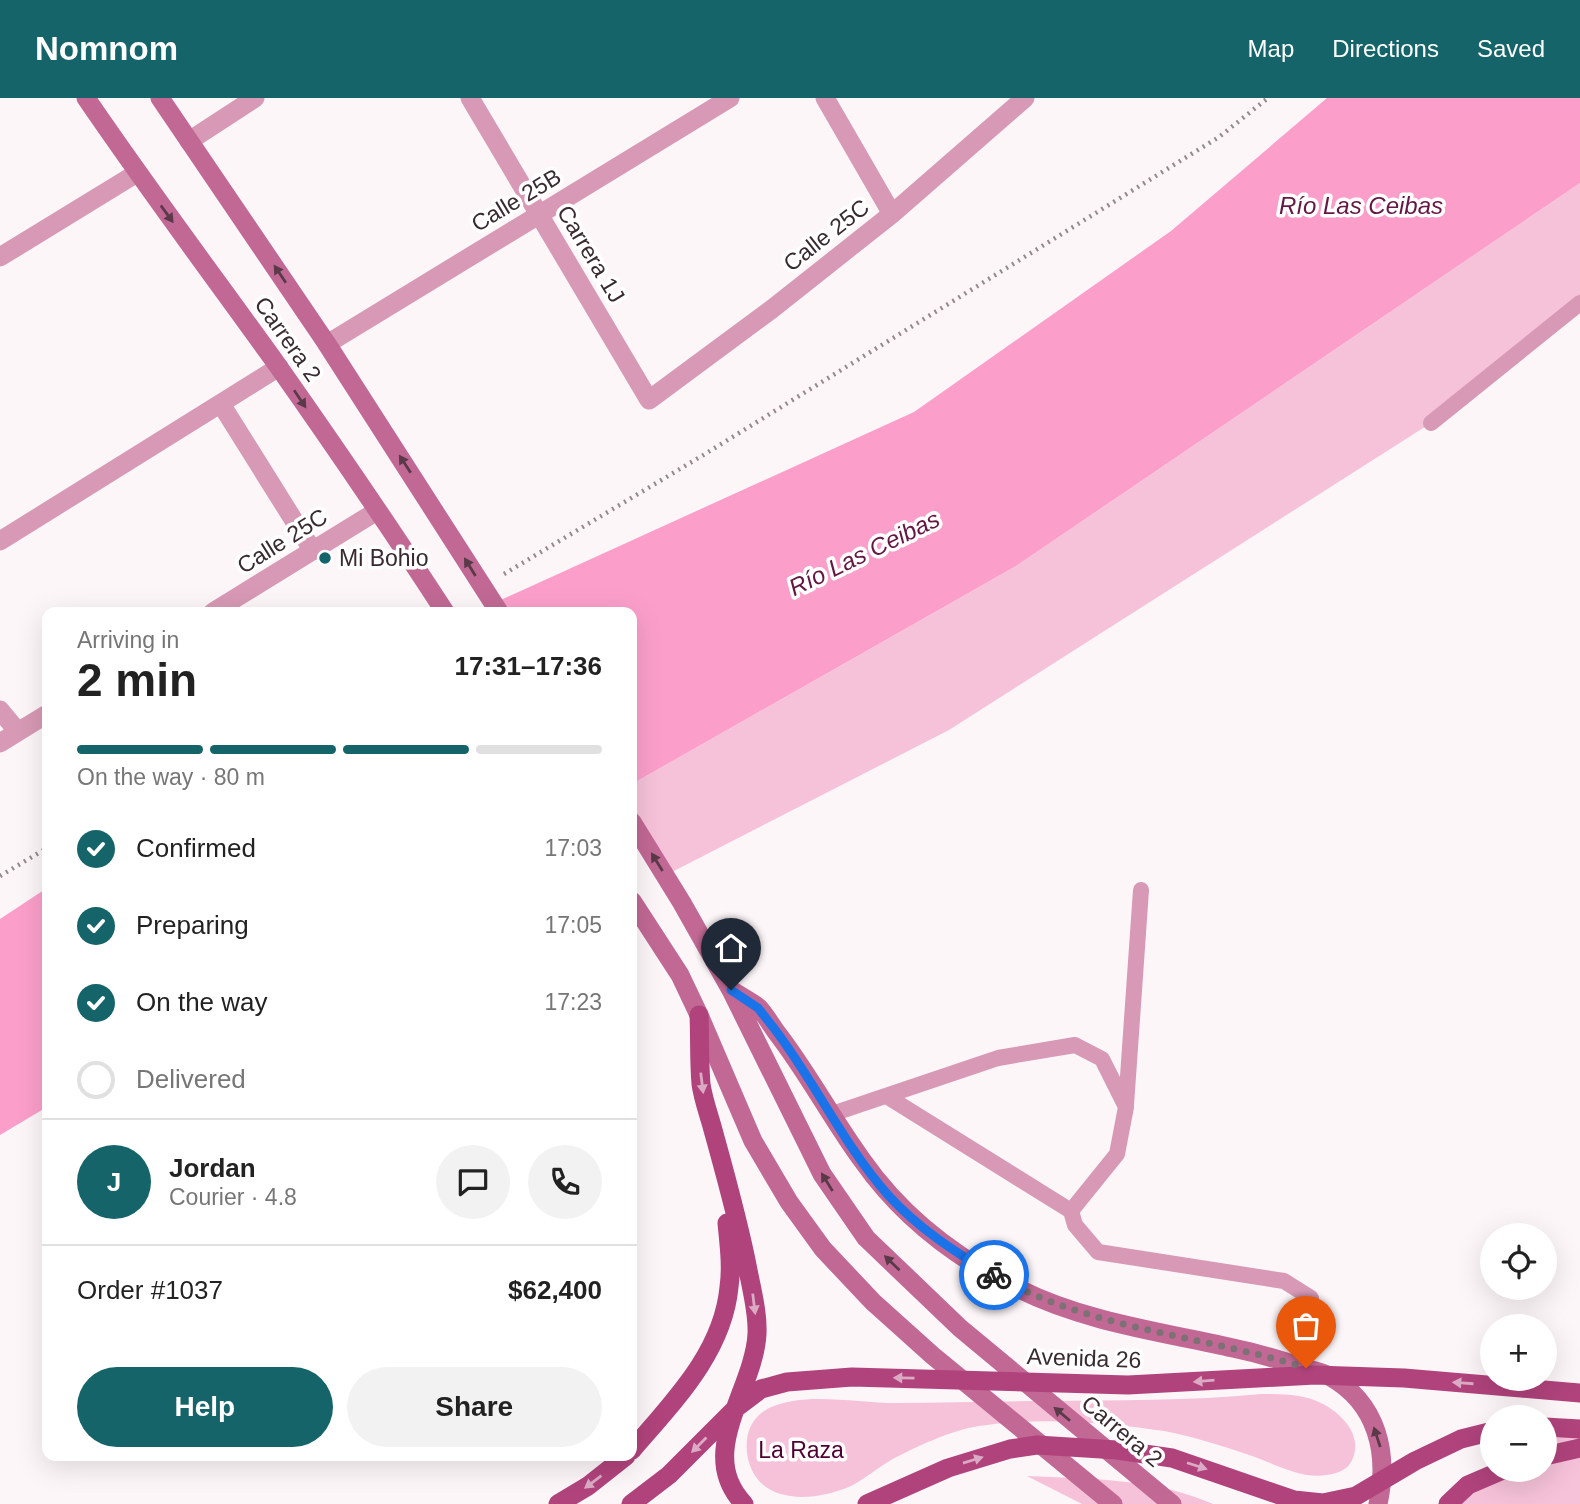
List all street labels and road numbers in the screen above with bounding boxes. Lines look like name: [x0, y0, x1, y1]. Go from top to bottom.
street label: Calle 25B: [467, 163, 565, 237]
street label: Calle 25C: [778, 194, 874, 276]
street label: Carrera 1J: [552, 201, 630, 307]
street label: Carrera 2: [249, 292, 327, 386]
street label: Calle 25C: [232, 503, 332, 579]
street label: Avenida 26: [1026, 1343, 1142, 1373]
street label: Carrera 2: [1076, 1390, 1168, 1472]

